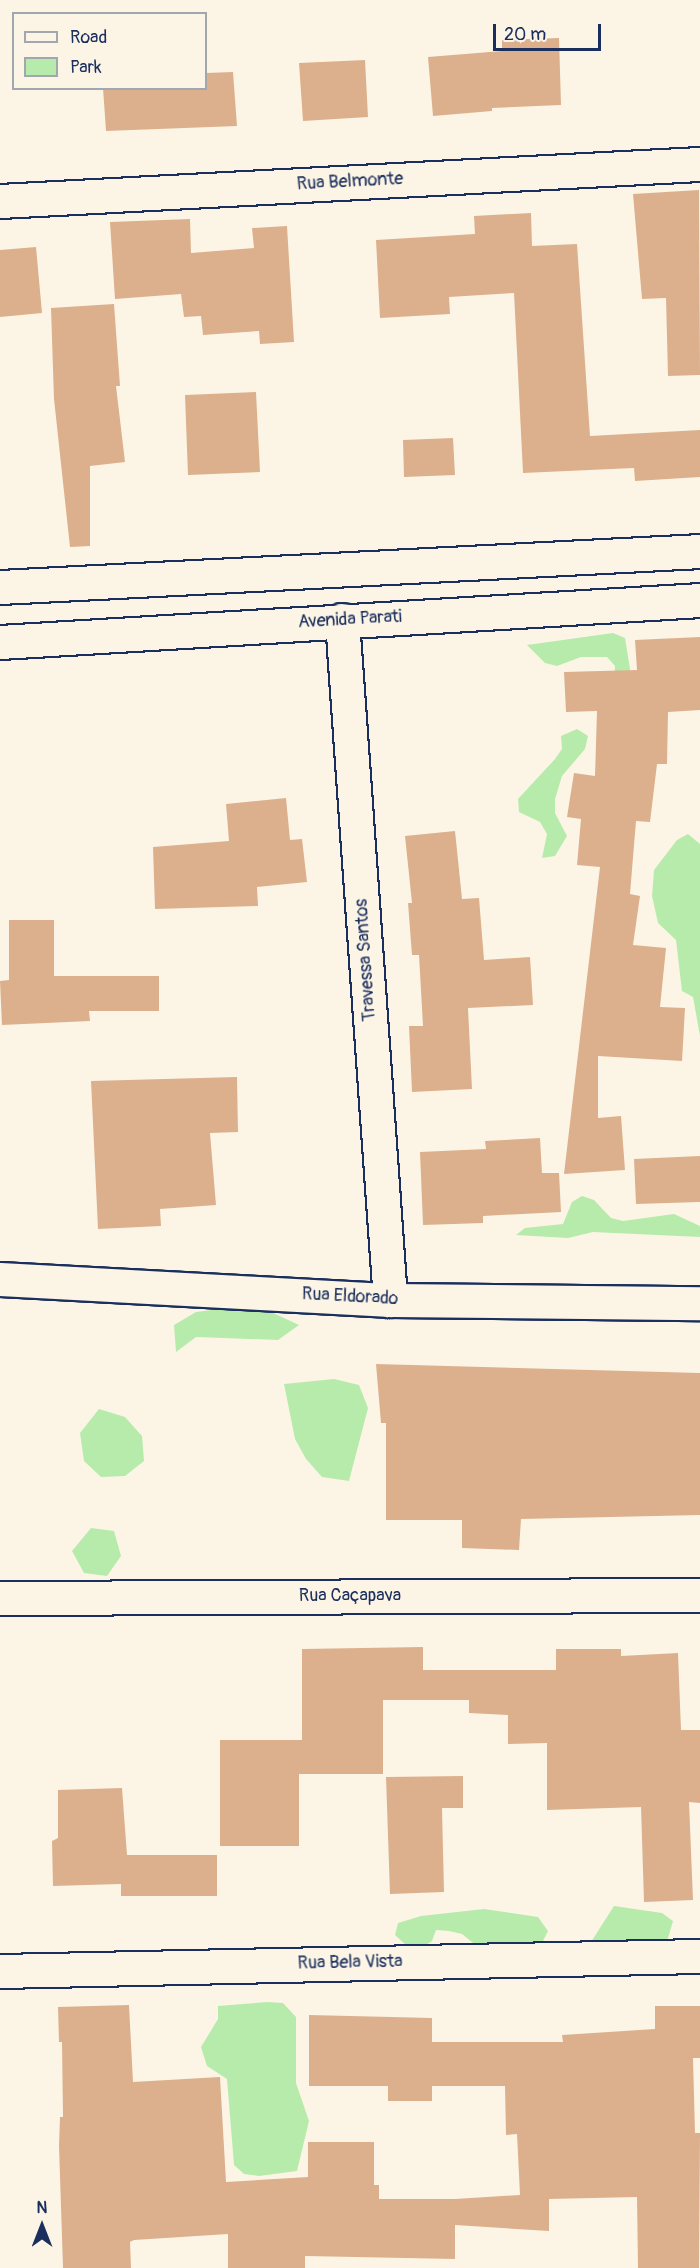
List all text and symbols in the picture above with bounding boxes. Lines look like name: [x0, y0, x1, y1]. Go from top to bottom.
legend: [12, 12, 207, 90]
scale bar: [496, 12, 604, 50]
text: 20 m: [504, 23, 546, 46]
text: Road: [70, 26, 107, 49]
text: Park: [70, 56, 102, 79]
street label: Rua Belmonte: [296, 168, 404, 196]
street label: Avenida Parati: [298, 606, 402, 634]
street label: Travessa Santos: [351, 898, 381, 1022]
street label: Rua Eldorado: [301, 1284, 399, 1310]
street label: Rua Caçapava: [299, 1585, 401, 1607]
street label: Rua Bela Vista: [297, 1951, 403, 1975]
north arrow: [12, 2196, 72, 2256]
text: N: [37, 2198, 47, 2218]

